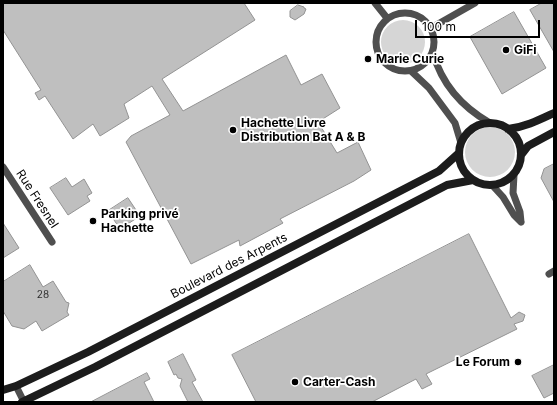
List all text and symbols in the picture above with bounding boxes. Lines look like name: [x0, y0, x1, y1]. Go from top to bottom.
scale bar: [417, 12, 542, 38]
text: 100 m: [422, 19, 456, 34]
place label: GiFi: [514, 43, 537, 57]
marker: GiFi: [501, 45, 511, 55]
place label: Marie Curie: [376, 52, 444, 66]
marker: Marie Curie: [363, 54, 373, 64]
place label: Hachette Livre Distribution Bat A & B: [241, 116, 365, 144]
marker: Hachette Livre Distribution Bat A & B: [228, 125, 238, 135]
street label: Rue Fresnel: [13, 167, 61, 231]
place label: Parking privé Hachette: [101, 207, 179, 235]
marker: Parking privé Hachette: [88, 216, 98, 226]
street label: Boulevard des Arpents: [168, 230, 290, 302]
house number: 28: [37, 289, 49, 301]
place label: Le Forum: [456, 355, 510, 369]
marker: Le Forum: [513, 357, 523, 367]
place label: Carter-Cash: [303, 375, 375, 389]
marker: Carter-Cash: [290, 377, 300, 387]

